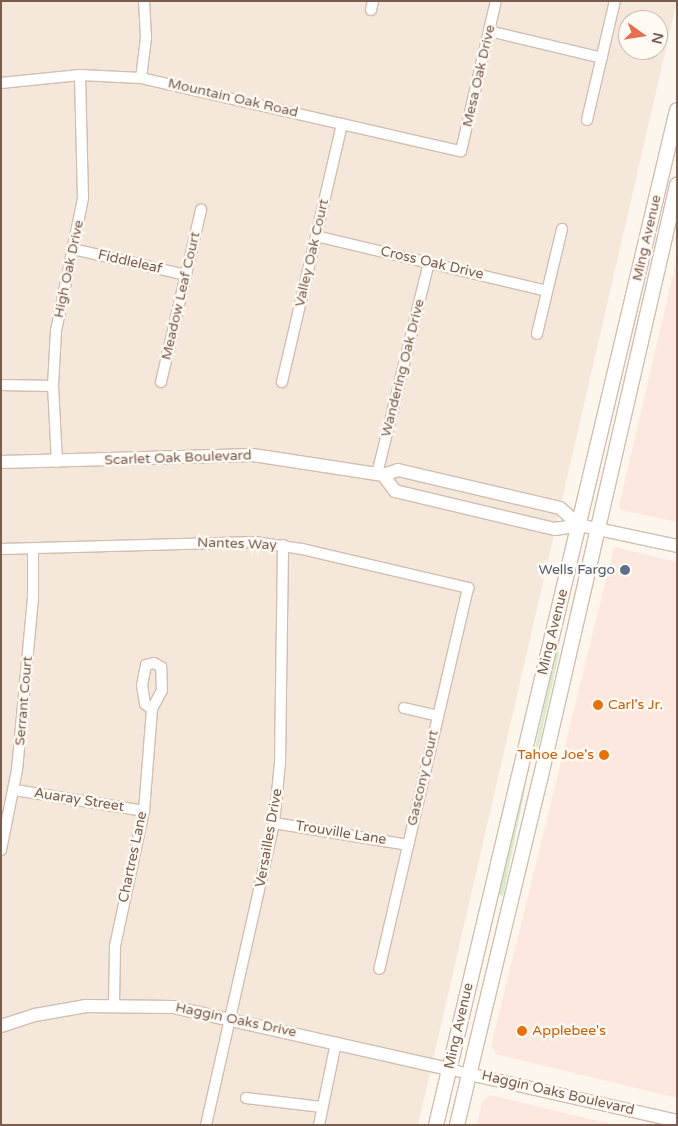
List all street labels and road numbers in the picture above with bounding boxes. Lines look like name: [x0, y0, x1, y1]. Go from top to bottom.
street label: Mesa Oak Drive: [459, 23, 499, 129]
street label: Mountain Oak Road: [166, 75, 300, 121]
street label: Ming Avenue: [629, 193, 665, 283]
street label: Valley Oak Court: [291, 197, 333, 309]
street label: High Oak Drive: [50, 218, 88, 320]
street label: Meadow Leaf Court: [158, 230, 204, 362]
street label: Cross Oak Drive: [379, 243, 485, 283]
street label: Fiddleleaf: [96, 246, 164, 278]
street label: Wandering Oak Drive: [378, 297, 428, 439]
street label: Scarlet Oak Boulevard: [104, 447, 252, 469]
street label: Nantes Way: [197, 534, 277, 554]
street label: Ming Avenue: [534, 587, 572, 677]
street label: Serrant Court: [12, 656, 36, 746]
street label: Gascony Court: [404, 728, 442, 828]
street label: Auaray Street: [33, 785, 125, 815]
street label: Versailles Drive: [252, 787, 286, 889]
street label: Chartres Lane: [115, 810, 151, 904]
street label: Trouville Lane: [294, 818, 388, 848]
street label: Ming Avenue: [441, 981, 477, 1071]
street label: Haggin Oaks Drive: [174, 999, 298, 1041]
street label: Haggin Oaks Boulevard: [480, 1067, 636, 1119]

